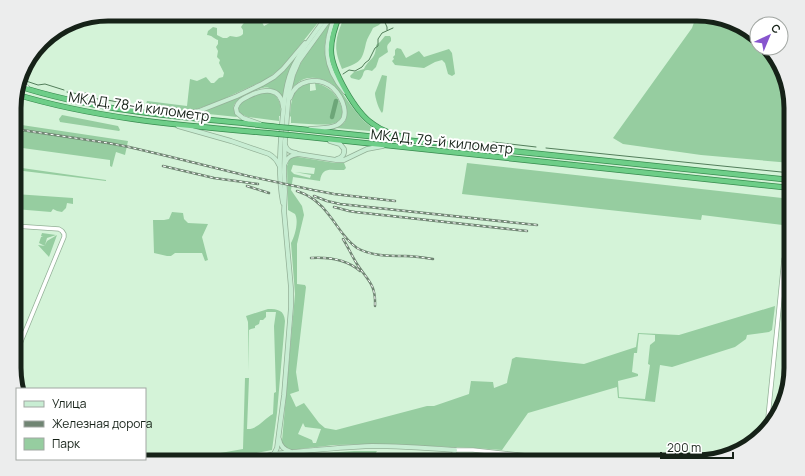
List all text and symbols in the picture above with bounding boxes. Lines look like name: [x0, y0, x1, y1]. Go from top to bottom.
north arrow: [749, 16, 789, 56]
text: С: [768, 20, 784, 37]
street label: МКАД, 78-й километр: [67, 87, 211, 125]
street label: МКАД, 79-й километр: [370, 124, 514, 158]
legend: [16, 388, 146, 460]
text: Улица: [52, 395, 86, 412]
text: Железная дорога: [52, 415, 152, 432]
scale bar: [661, 434, 733, 460]
text: Парк: [52, 435, 81, 452]
text: 200 m: [667, 439, 701, 456]

